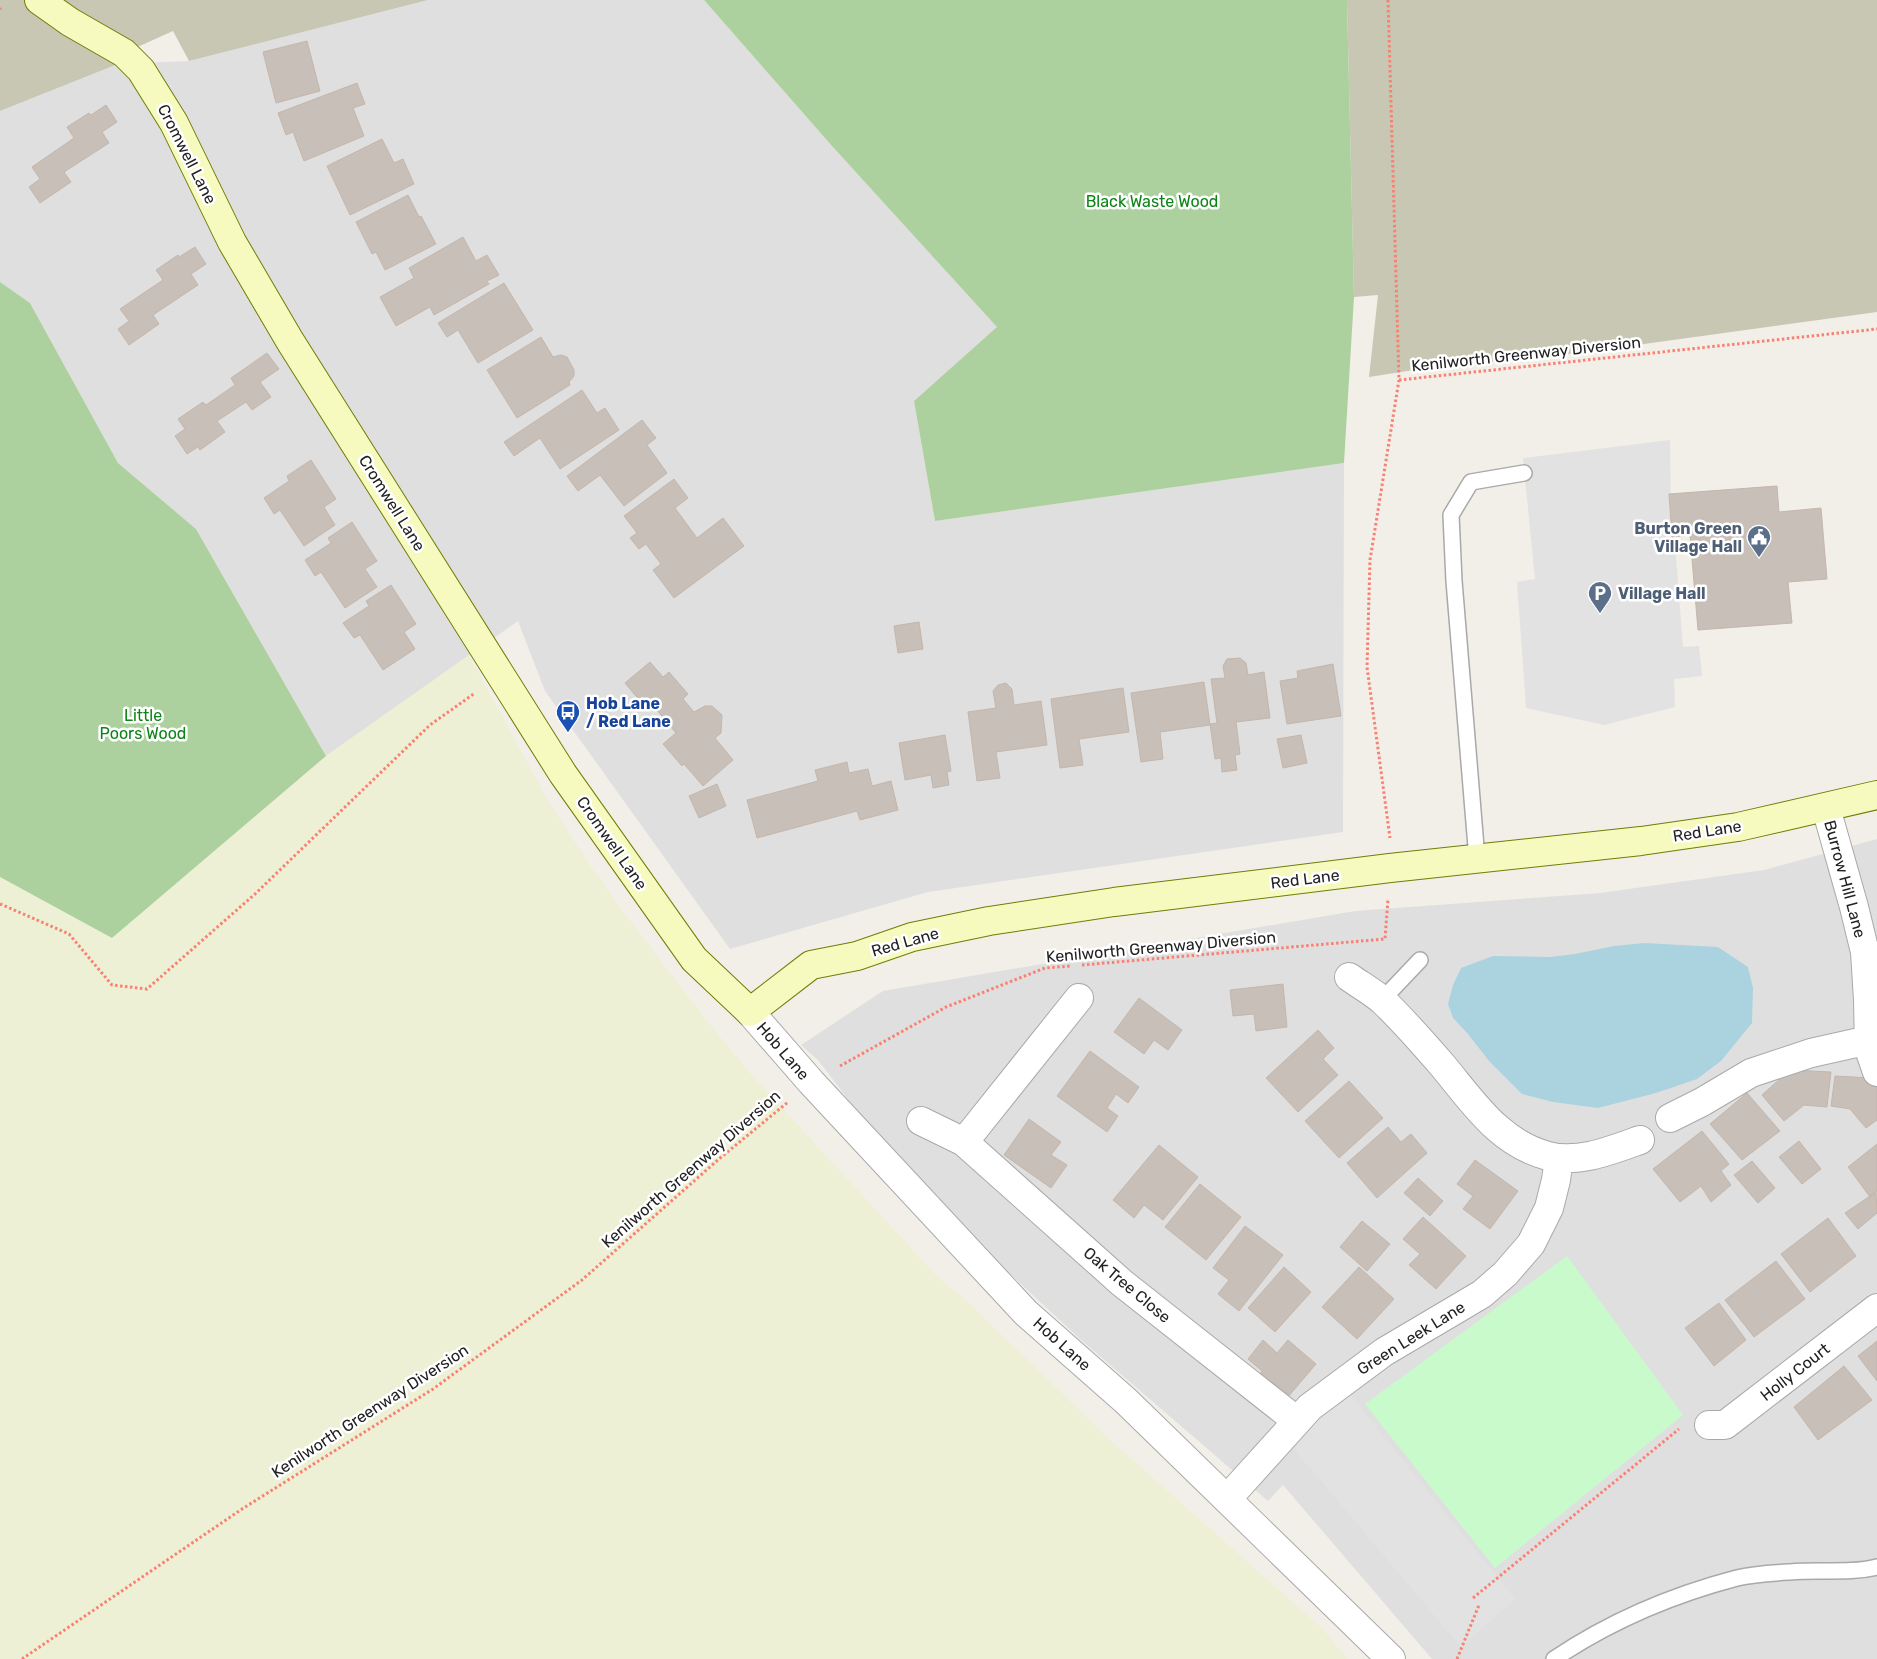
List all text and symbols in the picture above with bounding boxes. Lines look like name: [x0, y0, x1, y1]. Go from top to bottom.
street label: Cromwell Lane: [154, 101, 220, 207]
park label: Black Waste Wood: [1086, 192, 1218, 211]
street label: Kenilworth Greenway Diversion: [1410, 332, 1642, 376]
street label: Cromwell Lane: [355, 451, 429, 555]
place label: Burton Green Village Hall: [1634, 519, 1742, 556]
public building icon: Burton Green Village Hall: [1746, 524, 1772, 558]
parking icon: Village Hall: [1587, 580, 1613, 614]
place label: Village Hall: [1618, 584, 1706, 603]
place label: Hob Lane / Red Lane: [586, 694, 671, 731]
bus stop icon: Hob Lane / Red Lane: [555, 699, 581, 733]
park label: Little Poors Wood: [100, 706, 186, 743]
street label: Cromwell Lane: [573, 793, 651, 893]
street label: Red Lane: [1671, 816, 1743, 846]
street label: Burrow Hill Lane: [1820, 818, 1870, 940]
street label: Red Lane: [1269, 865, 1341, 893]
street label: Red Lane: [869, 923, 941, 961]
street label: Kenilworth Greenway Diversion: [1045, 927, 1277, 967]
street label: Hob Lane: [753, 1018, 813, 1084]
street label: Kenilworth Greenway Diversion: [598, 1086, 784, 1252]
street label: Oak Tree Close: [1080, 1243, 1174, 1327]
street label: Green Leek Lane: [1354, 1297, 1468, 1379]
street label: Hob Lane: [1029, 1313, 1095, 1375]
street label: Holly Court: [1757, 1339, 1833, 1405]
street label: Kenilworth Greenway Diversion: [268, 1340, 472, 1482]

